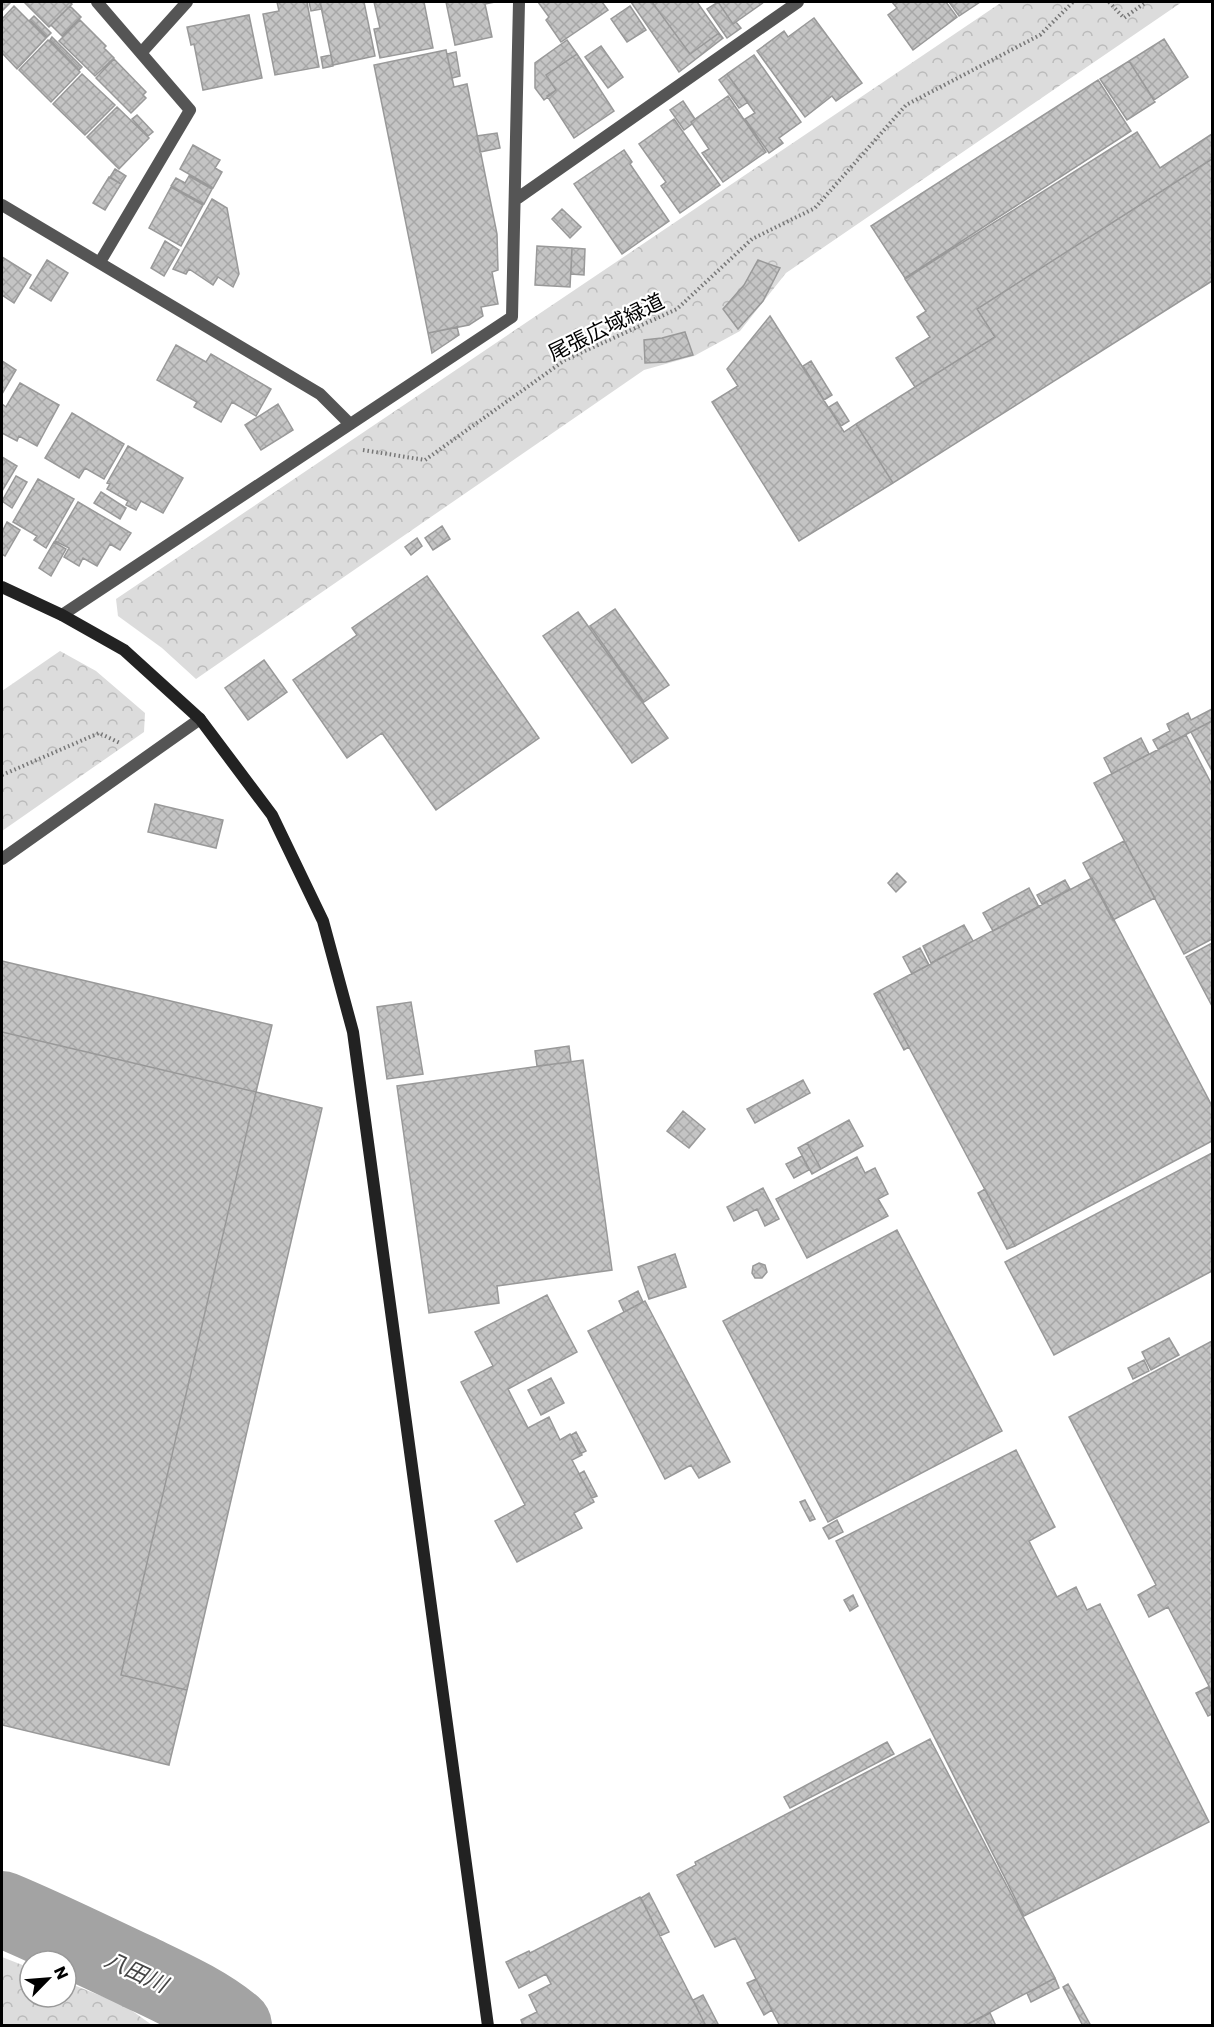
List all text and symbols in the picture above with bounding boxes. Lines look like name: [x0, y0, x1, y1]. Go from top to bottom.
street label: 尾張広域緑道: [543, 286, 669, 368]
water label: 八田川: [100, 1944, 174, 2001]
north arrow: [18, 1949, 78, 2009]
text: N: [48, 1963, 74, 1983]

